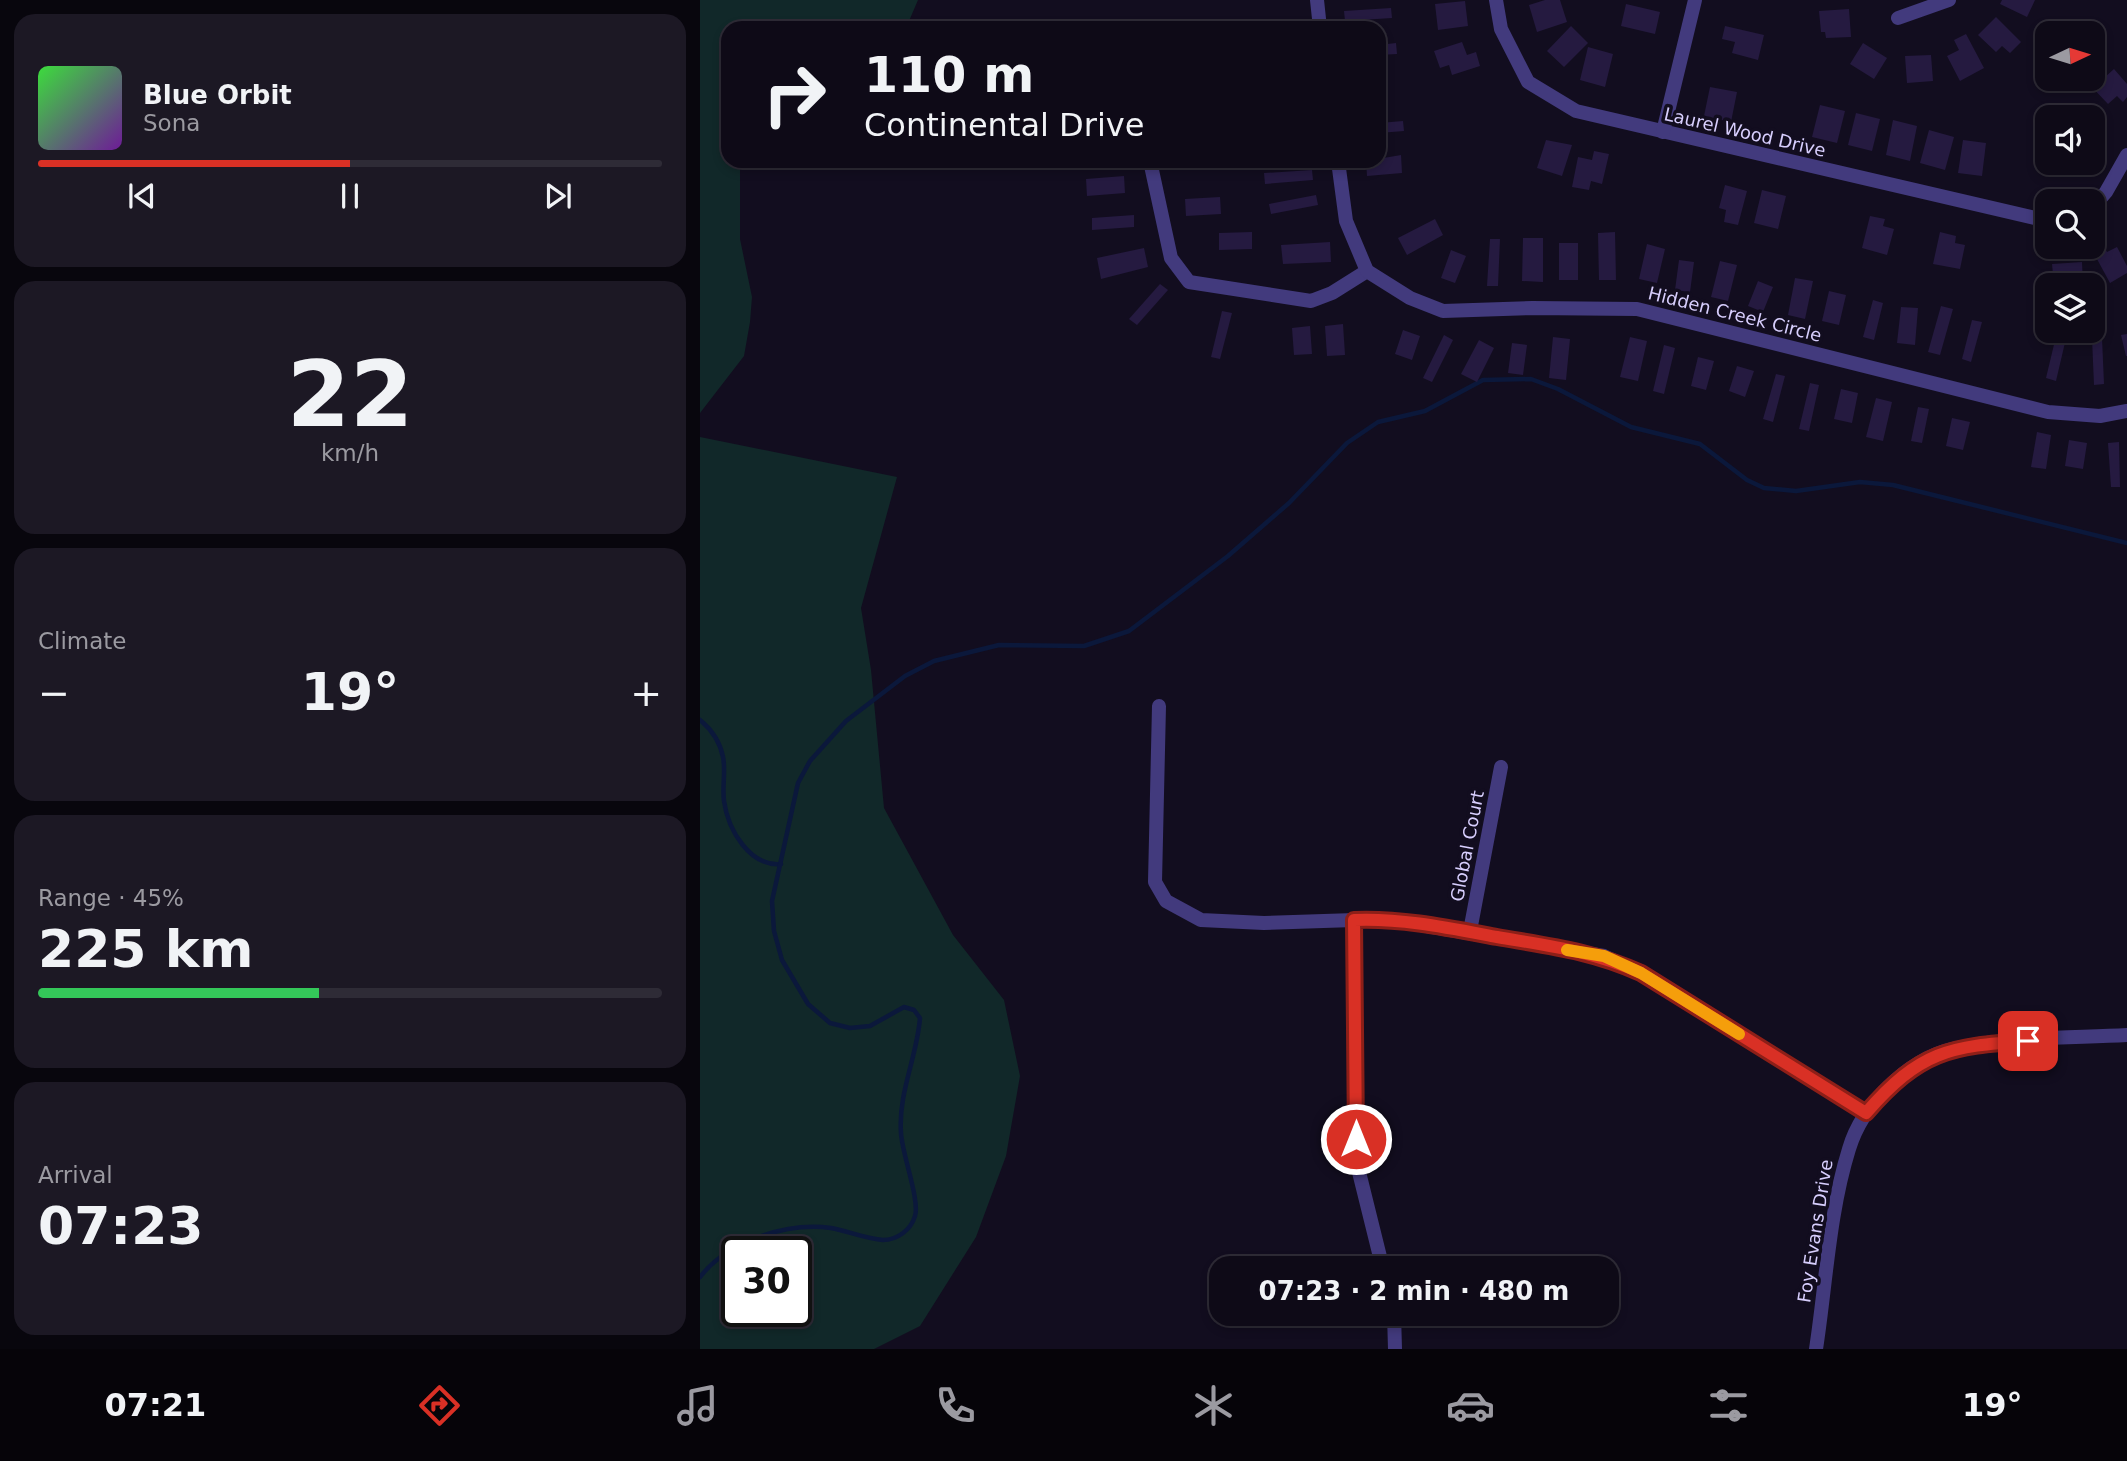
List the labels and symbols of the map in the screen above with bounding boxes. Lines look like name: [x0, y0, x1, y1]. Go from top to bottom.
north arrow: [2035, 21, 2105, 91]
street label: Laurel Wood Drive: [1662, 103, 1828, 161]
street label: Hidden Creek Circle: [1646, 282, 1824, 346]
street label: Global Court: [1446, 789, 1488, 903]
pin: [1998, 1011, 2058, 1071]
position arrow: [1319, 1102, 1393, 1176]
street label: Foy Evans Drive: [1793, 1158, 1837, 1304]
speed limit sign: 30: [721, 1236, 812, 1327]

